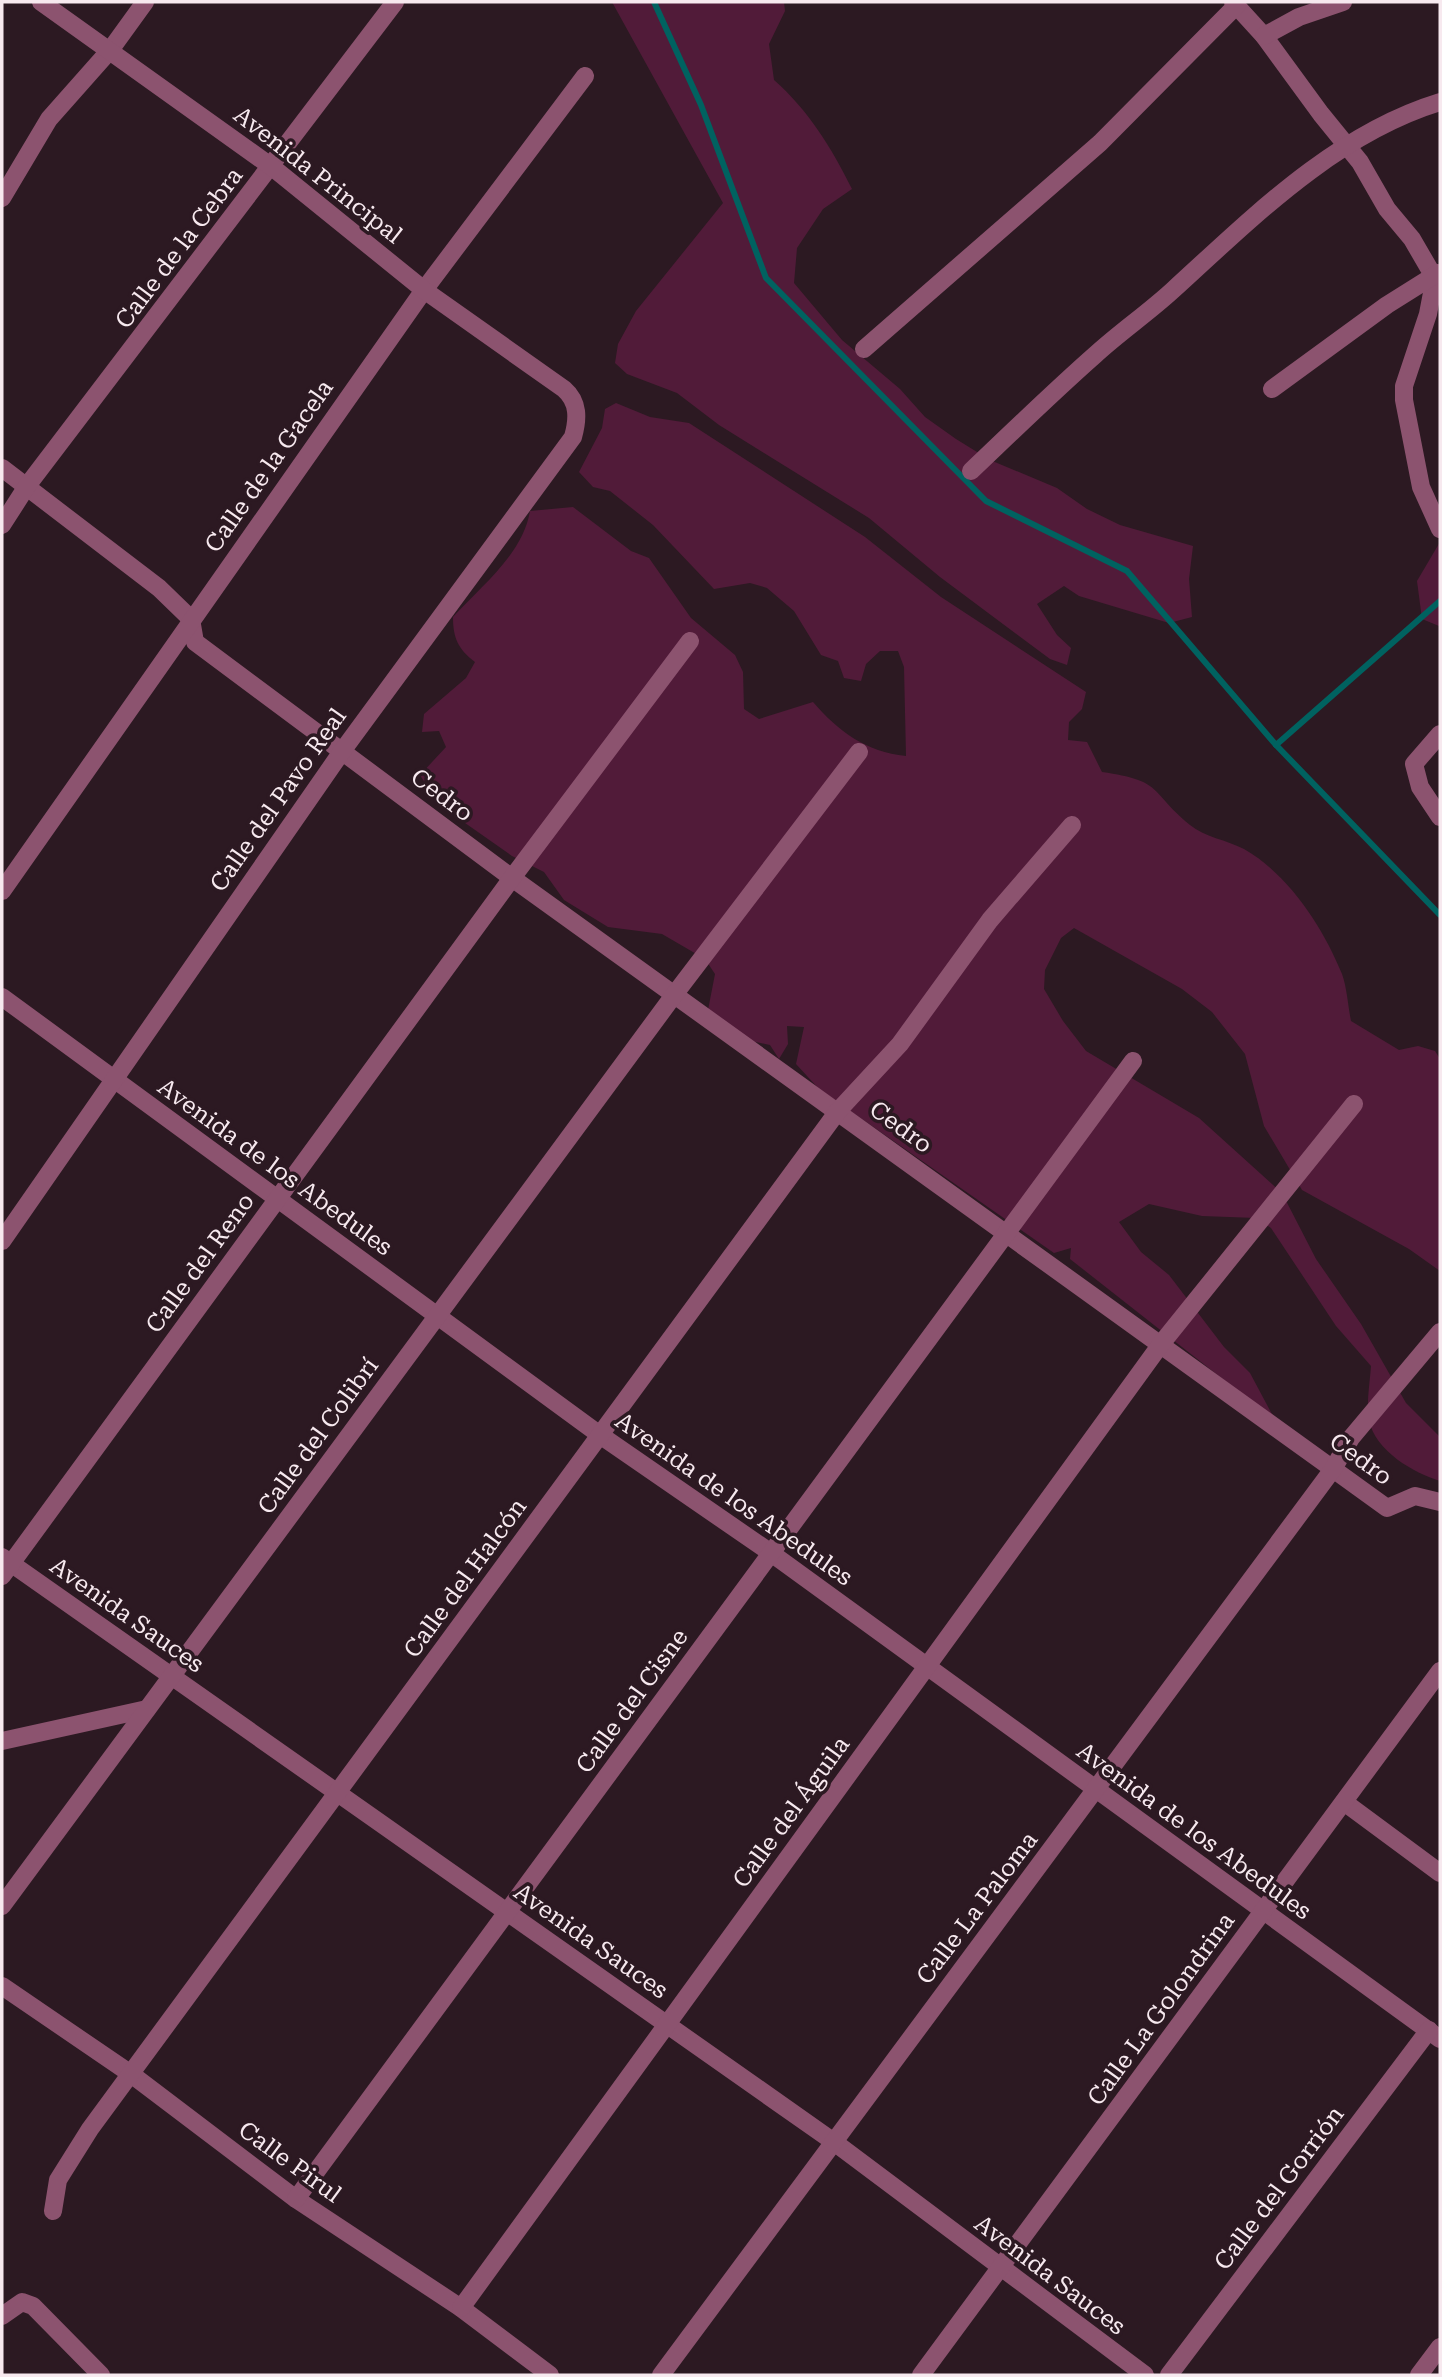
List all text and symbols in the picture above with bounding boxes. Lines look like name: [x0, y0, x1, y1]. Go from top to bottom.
street label: Avenida Principal: [228, 101, 408, 249]
street label: Calle de la Cebra: [109, 162, 249, 334]
street label: Calle de la Gacela: [199, 374, 339, 558]
street label: Calle del Pavo Real: [204, 703, 352, 897]
street label: Cedro: [405, 763, 479, 827]
street label: Avenida de los Abedules: [152, 1073, 398, 1261]
street label: Cedro: [864, 1095, 938, 1159]
street label: Calle del Reno: [140, 1188, 260, 1338]
street label: Calle del Colibrí: [252, 1352, 384, 1520]
street label: Avenida de los Abedules: [610, 1406, 858, 1592]
street label: Cedro: [1324, 1427, 1398, 1491]
street label: Calle del Halcón: [398, 1493, 532, 1663]
street label: Avenida Sauces: [45, 1552, 209, 1678]
street label: Calle del Cisne: [570, 1623, 694, 1779]
street label: Calle del Águila: [726, 1730, 855, 1893]
street label: Avenida de los Abedules: [1071, 1737, 1317, 1925]
street label: Calle La Paloma: [911, 1826, 1043, 1990]
street label: Avenida Sauces: [509, 1878, 673, 2004]
street label: Calle La Golondrina: [1082, 1907, 1240, 2111]
street label: Calle del Gorrión: [1208, 2101, 1350, 2275]
street label: Calle Pirul: [233, 2115, 347, 2209]
street label: Avenida Sauces: [969, 2209, 1131, 2341]

